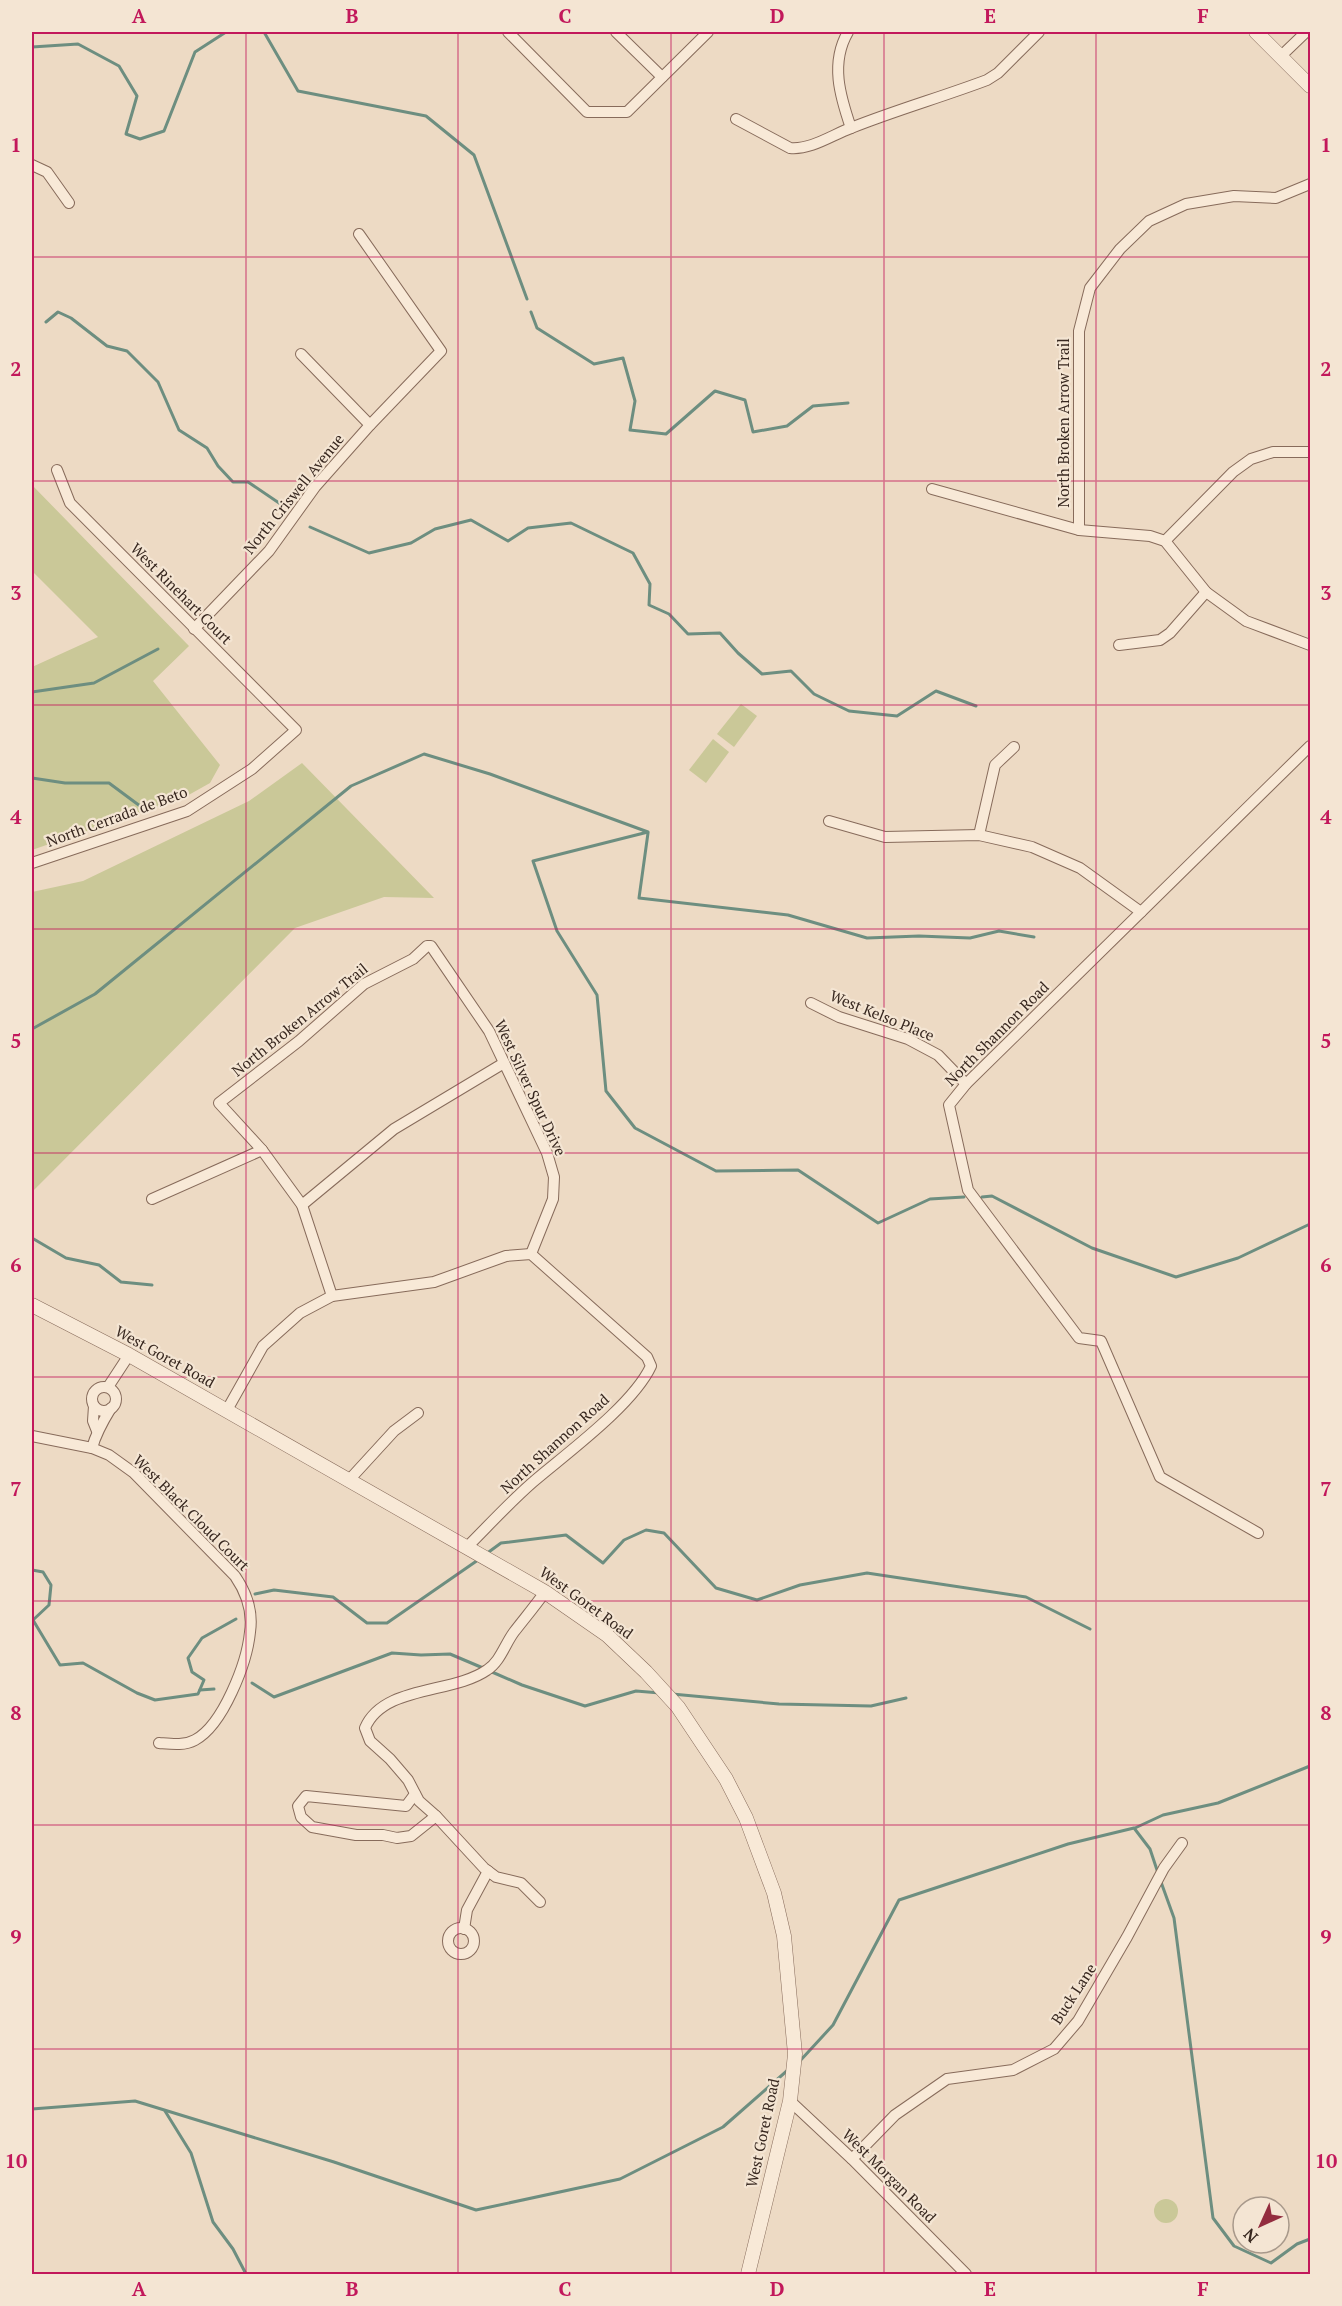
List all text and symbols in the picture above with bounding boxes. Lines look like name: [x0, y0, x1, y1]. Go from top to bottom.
text: A: [132, 2, 147, 29]
text: B: [346, 2, 359, 29]
text: C: [558, 2, 572, 29]
text: D: [770, 2, 784, 29]
text: E: [984, 2, 996, 29]
text: F: [1197, 2, 1209, 29]
text: 1: [10, 131, 22, 158]
text: 1: [1320, 131, 1332, 158]
street label: North Broken Arrow Trail: [1053, 338, 1073, 508]
text: 2: [10, 355, 22, 382]
text: 2: [1320, 355, 1332, 382]
street label: North Criswell Avenue: [238, 429, 348, 558]
street label: West Rinehart Court: [127, 538, 237, 649]
text: 3: [10, 579, 22, 606]
text: 3: [1320, 579, 1332, 606]
street label: North Cerrada de Beto: [43, 781, 190, 851]
text: 4: [10, 803, 22, 830]
text: 4: [1320, 803, 1332, 830]
street label: North Broken Arrow Trail: [227, 958, 371, 1080]
street label: North Shannon Road: [940, 977, 1053, 1090]
street label: West Kelso Place: [827, 985, 938, 1045]
street label: West Silver Spur Drive: [491, 1016, 571, 1159]
text: 5: [10, 1027, 22, 1054]
text: 5: [1320, 1027, 1332, 1054]
text: 6: [10, 1251, 22, 1278]
text: 6: [1320, 1251, 1332, 1278]
street label: West Goret Road: [112, 1320, 219, 1392]
street label: North Shannon Road: [496, 1389, 613, 1497]
street label: West Black Cloud Court: [129, 1450, 254, 1575]
text: 7: [10, 1475, 22, 1502]
text: 7: [1320, 1475, 1332, 1502]
street label: West Goret Road: [536, 1562, 637, 1643]
text: 8: [10, 1699, 22, 1726]
text: 8: [1320, 1699, 1332, 1726]
text: 9: [10, 1923, 22, 1950]
text: 9: [1320, 1923, 1332, 1950]
street label: Buck Lane: [1046, 1959, 1100, 2028]
street label: West Goret Road: [741, 2076, 783, 2189]
street label: West Morgan Road: [838, 2124, 941, 2227]
text: 10: [5, 2147, 27, 2174]
text: 10: [1315, 2147, 1337, 2174]
north arrow: [1231, 2195, 1291, 2255]
text: N: [1238, 2224, 1262, 2248]
text: A: [132, 2275, 147, 2302]
text: B: [346, 2275, 359, 2302]
text: C: [558, 2275, 572, 2302]
text: D: [770, 2275, 784, 2302]
text: E: [984, 2275, 996, 2302]
text: F: [1197, 2275, 1209, 2302]

